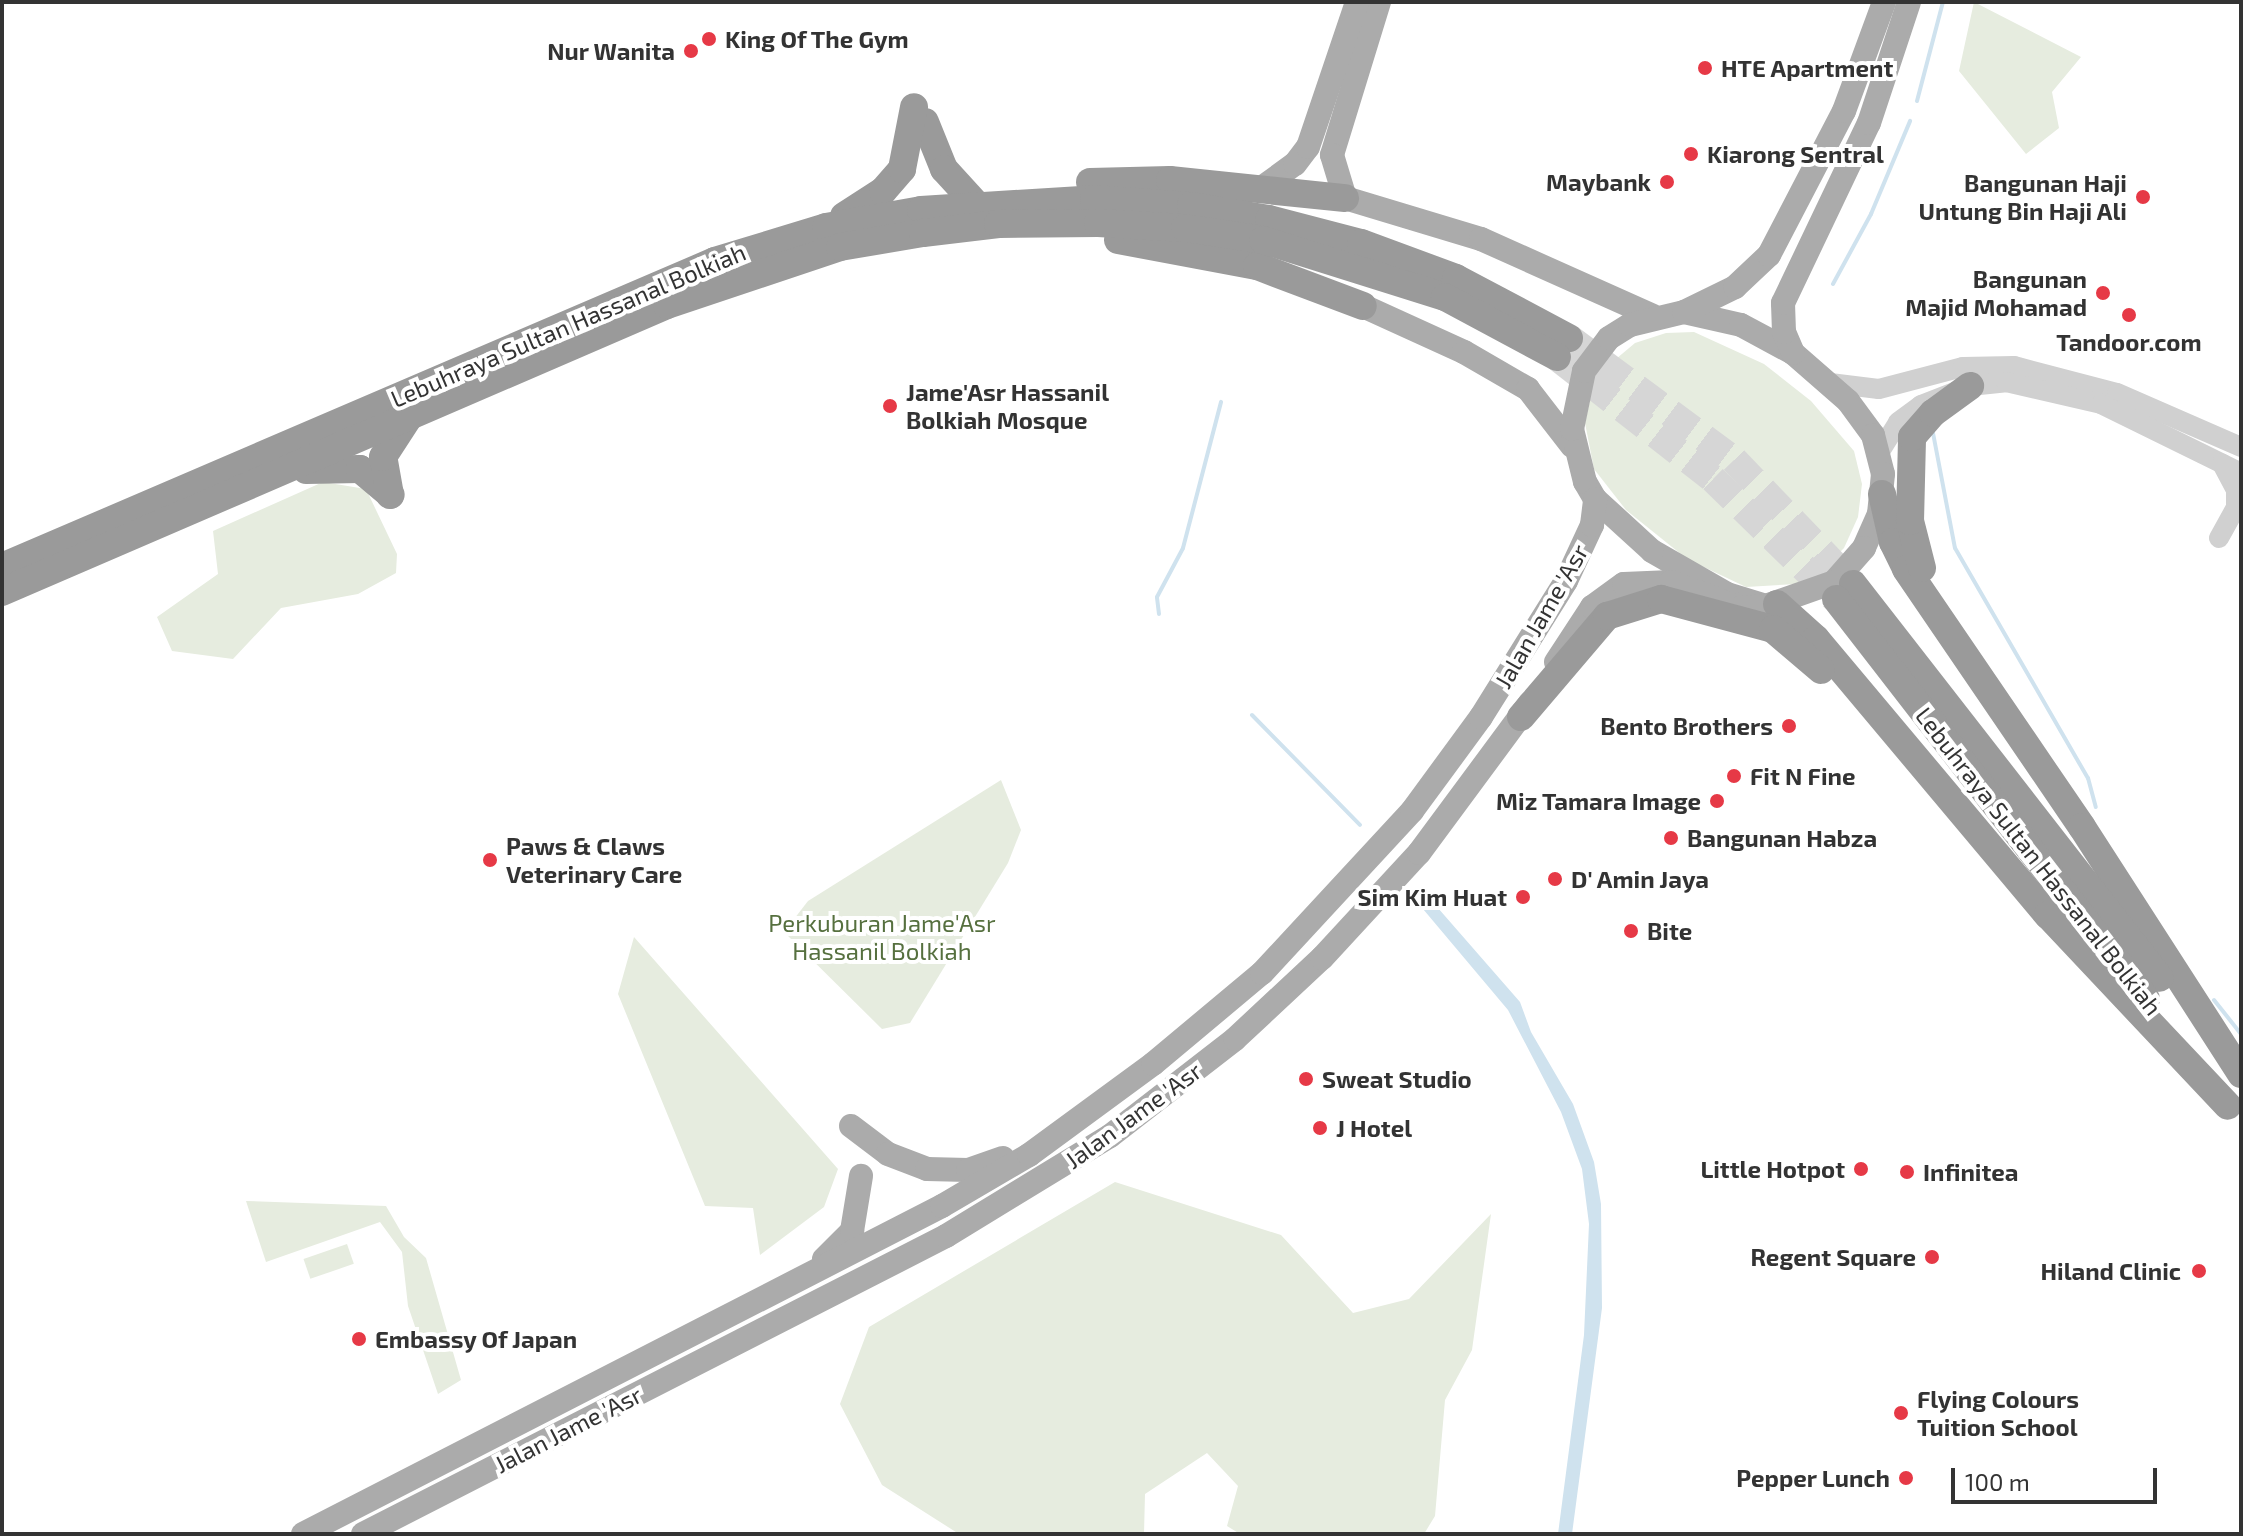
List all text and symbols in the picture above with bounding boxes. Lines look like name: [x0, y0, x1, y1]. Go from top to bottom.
place label: King Of The Gym: [725, 25, 910, 53]
marker: King Of The Gym: [700, 30, 718, 48]
place label: Nur Wanita: [547, 37, 675, 65]
marker: Nur Wanita: [682, 42, 700, 60]
place label: HTE Apartment: [1721, 54, 1894, 82]
marker: HTE Apartment: [1696, 59, 1714, 77]
place label: Kiarong Sentral: [1707, 140, 1884, 168]
marker: Kiarong Sentral: [1682, 145, 1700, 163]
place label: Maybank: [1546, 168, 1651, 196]
place label: Bangunan Haji Untung Bin Haji Ali: [1918, 169, 2127, 225]
marker: Maybank: [1658, 173, 1676, 191]
marker: Bangunan Haji Untung Bin Haji Ali: [2134, 188, 2152, 206]
street label: Lebuhraya Sultan Hassanal Bolkiah: [386, 237, 750, 413]
place label: Bangunan Majid Mohamad: [1905, 265, 2087, 321]
marker: Bangunan Majid Mohamad: [2094, 284, 2112, 302]
marker: Tandoor.com: [2120, 306, 2138, 324]
place label: Tandoor.com: [2056, 328, 2202, 356]
place label: Jame'Asr Hassanil Bolkiah Mosque: [906, 378, 1109, 434]
marker: Jame'Asr Hassanil Bolkiah Mosque: [881, 397, 899, 415]
street label: Jalan Jame 'Asr: [1488, 538, 1594, 694]
street label: Lebuhraya Sultan Hassanal Bolkiah: [1910, 701, 2168, 1021]
place label: Bento Brothers: [1600, 712, 1773, 740]
marker: Bento Brothers: [1780, 717, 1798, 735]
place label: Fit N Fine: [1750, 762, 1855, 790]
marker: Fit N Fine: [1725, 767, 1743, 785]
place label: Miz Tamara Image: [1496, 787, 1701, 815]
marker: Miz Tamara Image: [1708, 792, 1726, 810]
place label: Bangunan Habza: [1687, 824, 1877, 852]
marker: Bangunan Habza: [1662, 829, 1680, 847]
place label: Paws & Claws Veterinary Care: [506, 832, 683, 888]
marker: Paws & Claws Veterinary Care: [481, 851, 499, 869]
place label: D' Amin Jaya: [1571, 865, 1710, 893]
marker: D' Amin Jaya: [1546, 870, 1564, 888]
place label: Sim Kim Huat: [1357, 883, 1507, 911]
marker: Sim Kim Huat: [1514, 888, 1532, 906]
park label: Perkuburan Jame'Asr Hassanil Bolkiah: [768, 909, 996, 965]
place label: Bite: [1647, 917, 1692, 945]
marker: Bite: [1622, 922, 1640, 940]
street label: Jalan Jame 'Asr: [1059, 1056, 1207, 1174]
place label: Sweat Studio: [1322, 1065, 1472, 1093]
marker: Sweat Studio: [1297, 1070, 1315, 1088]
place label: J Hotel: [1336, 1114, 1412, 1142]
marker: J Hotel: [1311, 1119, 1329, 1137]
place label: Little Hotpot: [1700, 1155, 1845, 1183]
place label: Infinitea: [1923, 1158, 2019, 1186]
marker: Little Hotpot: [1852, 1160, 1870, 1178]
marker: Infinitea: [1898, 1163, 1916, 1181]
place label: Regent Square: [1750, 1243, 1916, 1271]
marker: Regent Square: [1923, 1248, 1941, 1266]
place label: Hiland Clinic: [2040, 1257, 2181, 1285]
marker: Hiland Clinic: [2188, 1260, 2210, 1282]
place label: Embassy Of Japan: [375, 1325, 579, 1353]
marker: Embassy Of Japan: [350, 1330, 368, 1348]
street label: Jalan Jame 'Asr: [489, 1379, 647, 1479]
place label: Flying Colours Tuition School: [1917, 1385, 2079, 1441]
marker: Flying Colours Tuition School: [1892, 1404, 1910, 1422]
scale bar: [1955, 1452, 2161, 1502]
place label: Pepper Lunch: [1736, 1464, 1890, 1492]
text: 100 m: [1965, 1467, 2030, 1496]
marker: Pepper Lunch: [1897, 1469, 1915, 1487]

